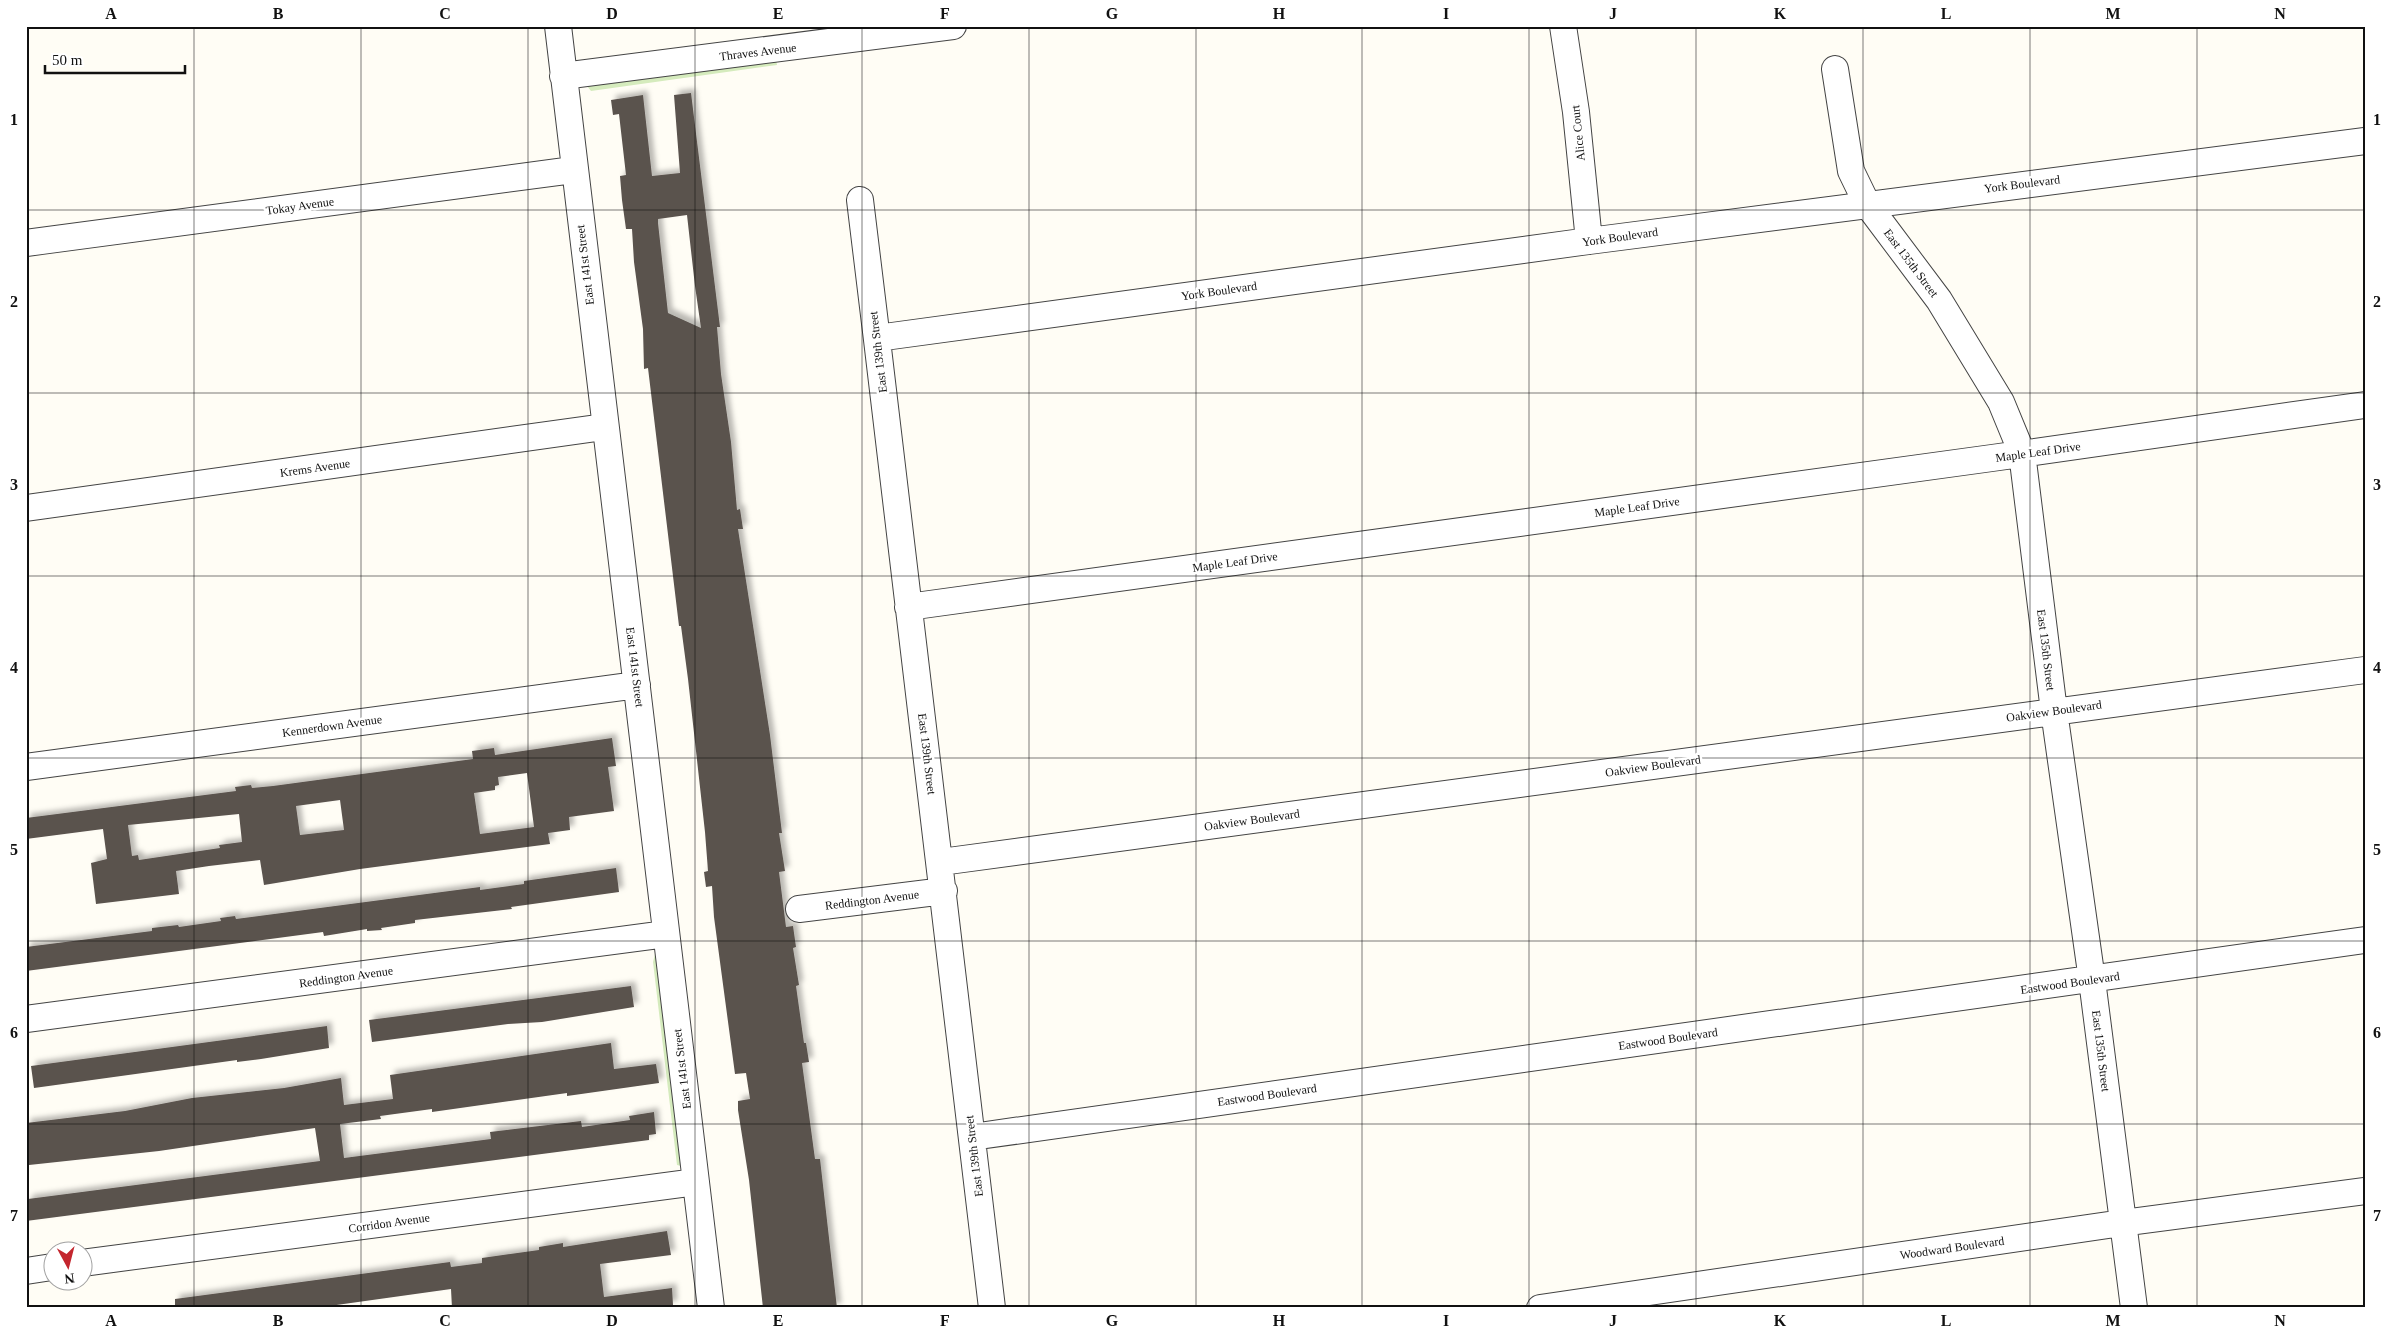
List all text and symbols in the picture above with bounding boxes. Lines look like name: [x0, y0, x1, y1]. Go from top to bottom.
text: A: [105, 5, 117, 22]
text: B: [273, 5, 284, 22]
text: C: [439, 5, 451, 22]
text: D: [606, 5, 618, 22]
text: E: [773, 5, 783, 22]
text: F: [940, 5, 950, 22]
text: G: [1106, 5, 1119, 22]
text: H: [1273, 5, 1286, 22]
text: I: [1443, 5, 1449, 22]
text: J: [1609, 5, 1617, 22]
text: K: [1774, 5, 1787, 22]
text: L: [1941, 5, 1951, 22]
text: M: [2105, 5, 2121, 22]
text: N: [2274, 5, 2286, 22]
street label: Thraves Avenue: [719, 40, 797, 64]
scale bar: [45, 42, 185, 74]
text: 50 m: [52, 52, 83, 68]
street label: Alice Court: [1568, 104, 1588, 162]
text: 1: [10, 111, 18, 128]
text: 1: [2373, 111, 2381, 128]
street label: York Boulevard: [1983, 172, 2061, 196]
street label: Tokay Avenue: [265, 194, 335, 218]
street label: East 141st Street: [573, 223, 597, 306]
street label: York Boulevard: [1581, 225, 1659, 249]
street label: East 135th Street: [1881, 226, 1942, 300]
street label: York Boulevard: [1180, 279, 1258, 303]
text: 2: [10, 293, 18, 310]
text: 2: [2373, 293, 2381, 310]
street label: East 139th Street: [866, 310, 890, 394]
street label: Maple Leaf Drive: [1994, 439, 2082, 465]
street label: Krems Avenue: [279, 456, 351, 480]
text: 3: [10, 476, 18, 493]
text: 3: [2373, 476, 2381, 493]
street label: Maple Leaf Drive: [1593, 494, 1681, 520]
street label: Maple Leaf Drive: [1191, 549, 1279, 575]
street label: East 135th Street: [2034, 608, 2058, 692]
street label: East 141st Street: [623, 626, 647, 709]
text: 4: [10, 659, 18, 676]
text: 4: [2373, 659, 2381, 676]
street label: Oakview Boulevard: [2005, 697, 2103, 725]
street label: Kennerdown Avenue: [281, 712, 383, 740]
street label: East 139th Street: [915, 712, 939, 796]
street label: Oakview Boulevard: [1604, 752, 1702, 780]
street label: Oakview Boulevard: [1203, 806, 1301, 834]
text: 5: [10, 841, 18, 858]
text: 5: [2373, 841, 2381, 858]
street label: Reddington Avenue: [824, 887, 920, 913]
street label: Reddington Avenue: [298, 963, 394, 991]
street label: Eastwood Boulevard: [2019, 969, 2121, 997]
street label: East 135th Street: [2089, 1009, 2113, 1093]
text: 6: [10, 1024, 18, 1041]
text: 6: [2373, 1024, 2381, 1041]
street label: Eastwood Boulevard: [1617, 1025, 1719, 1053]
street label: East 141st Street: [670, 1027, 694, 1110]
street label: Eastwood Boulevard: [1216, 1081, 1318, 1109]
street label: East 139th Street: [962, 1114, 986, 1198]
text: 7: [10, 1207, 18, 1224]
text: 7: [2373, 1207, 2381, 1224]
street label: Corridon Avenue: [347, 1210, 431, 1236]
street label: Woodward Boulevard: [1899, 1234, 2005, 1262]
north arrow: [42, 1242, 92, 1292]
text: N: [64, 1270, 75, 1286]
text: A: [105, 1312, 117, 1329]
text: B: [273, 1312, 284, 1329]
text: C: [439, 1312, 451, 1329]
text: D: [606, 1312, 618, 1329]
text: E: [773, 1312, 783, 1329]
text: F: [940, 1312, 950, 1329]
text: G: [1106, 1312, 1119, 1329]
text: H: [1273, 1312, 1286, 1329]
text: I: [1443, 1312, 1449, 1329]
text: J: [1609, 1312, 1617, 1329]
text: K: [1774, 1312, 1787, 1329]
text: L: [1941, 1312, 1951, 1329]
text: M: [2105, 1312, 2121, 1329]
text: N: [2274, 1312, 2286, 1329]

